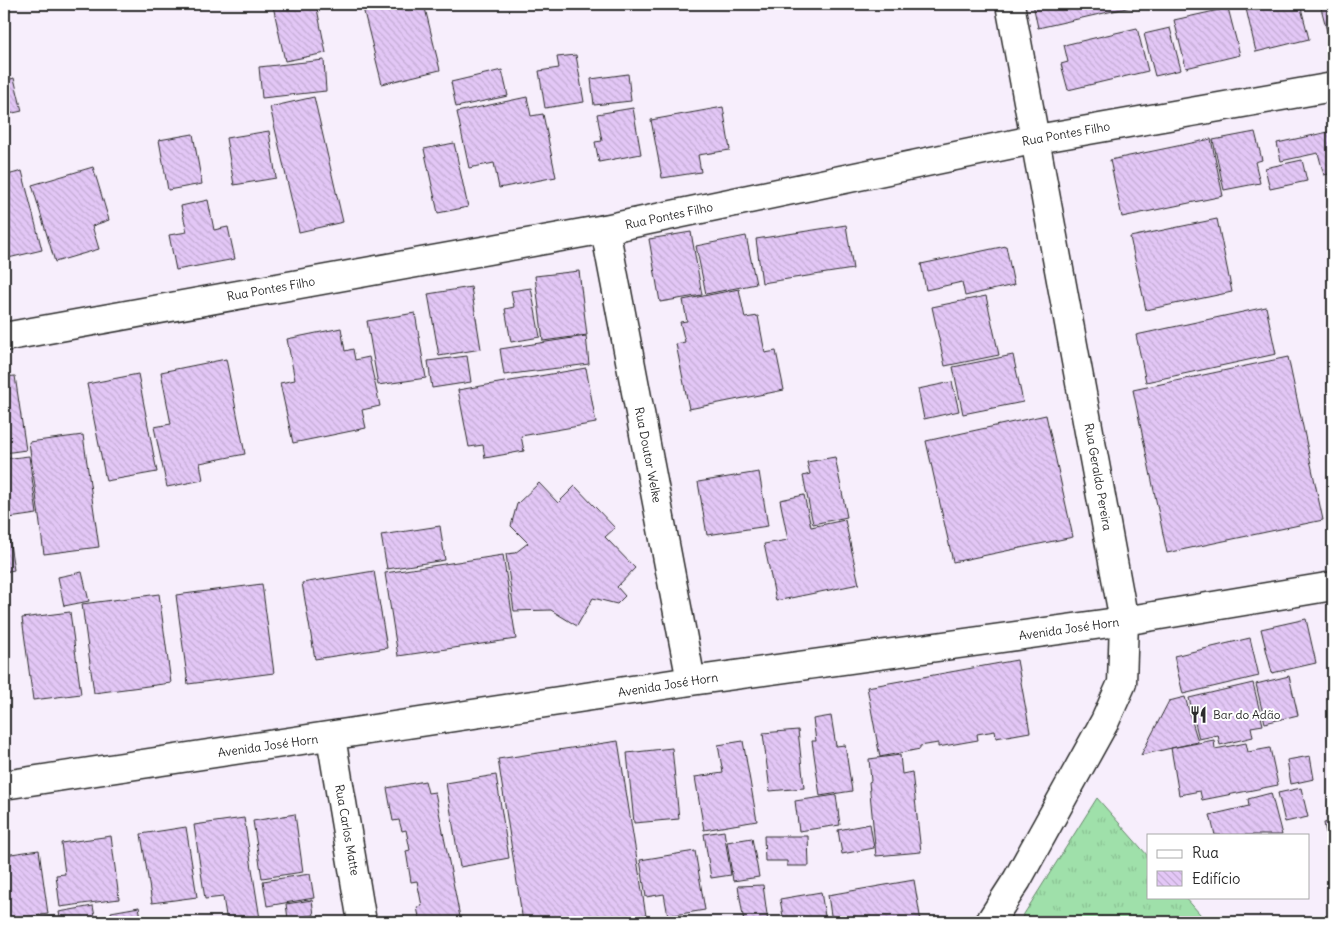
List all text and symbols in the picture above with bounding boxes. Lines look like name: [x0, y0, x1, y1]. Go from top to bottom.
street label: Rua Pontes Filho: [1021, 118, 1111, 149]
street label: Rua Pontes Filho: [624, 199, 714, 232]
street label: Rua Pontes Filho: [226, 273, 316, 304]
street label: Rua Doutor Welke: [632, 406, 665, 504]
street label: Rua Geraldo Pereira: [1082, 422, 1115, 532]
street label: Avenida José Horn: [1018, 614, 1120, 643]
street label: Avenida José Horn: [617, 669, 719, 700]
restaurant icon: Bar do Adão: [1189, 705, 1209, 725]
place label: Bar do Adão: [1213, 707, 1281, 722]
street label: Avenida José Horn: [217, 731, 319, 760]
street label: Rua Carlos Matte: [332, 783, 363, 877]
legend: [1147, 834, 1310, 898]
text: Rua: [1192, 843, 1219, 862]
text: Edifício: [1192, 869, 1240, 888]

